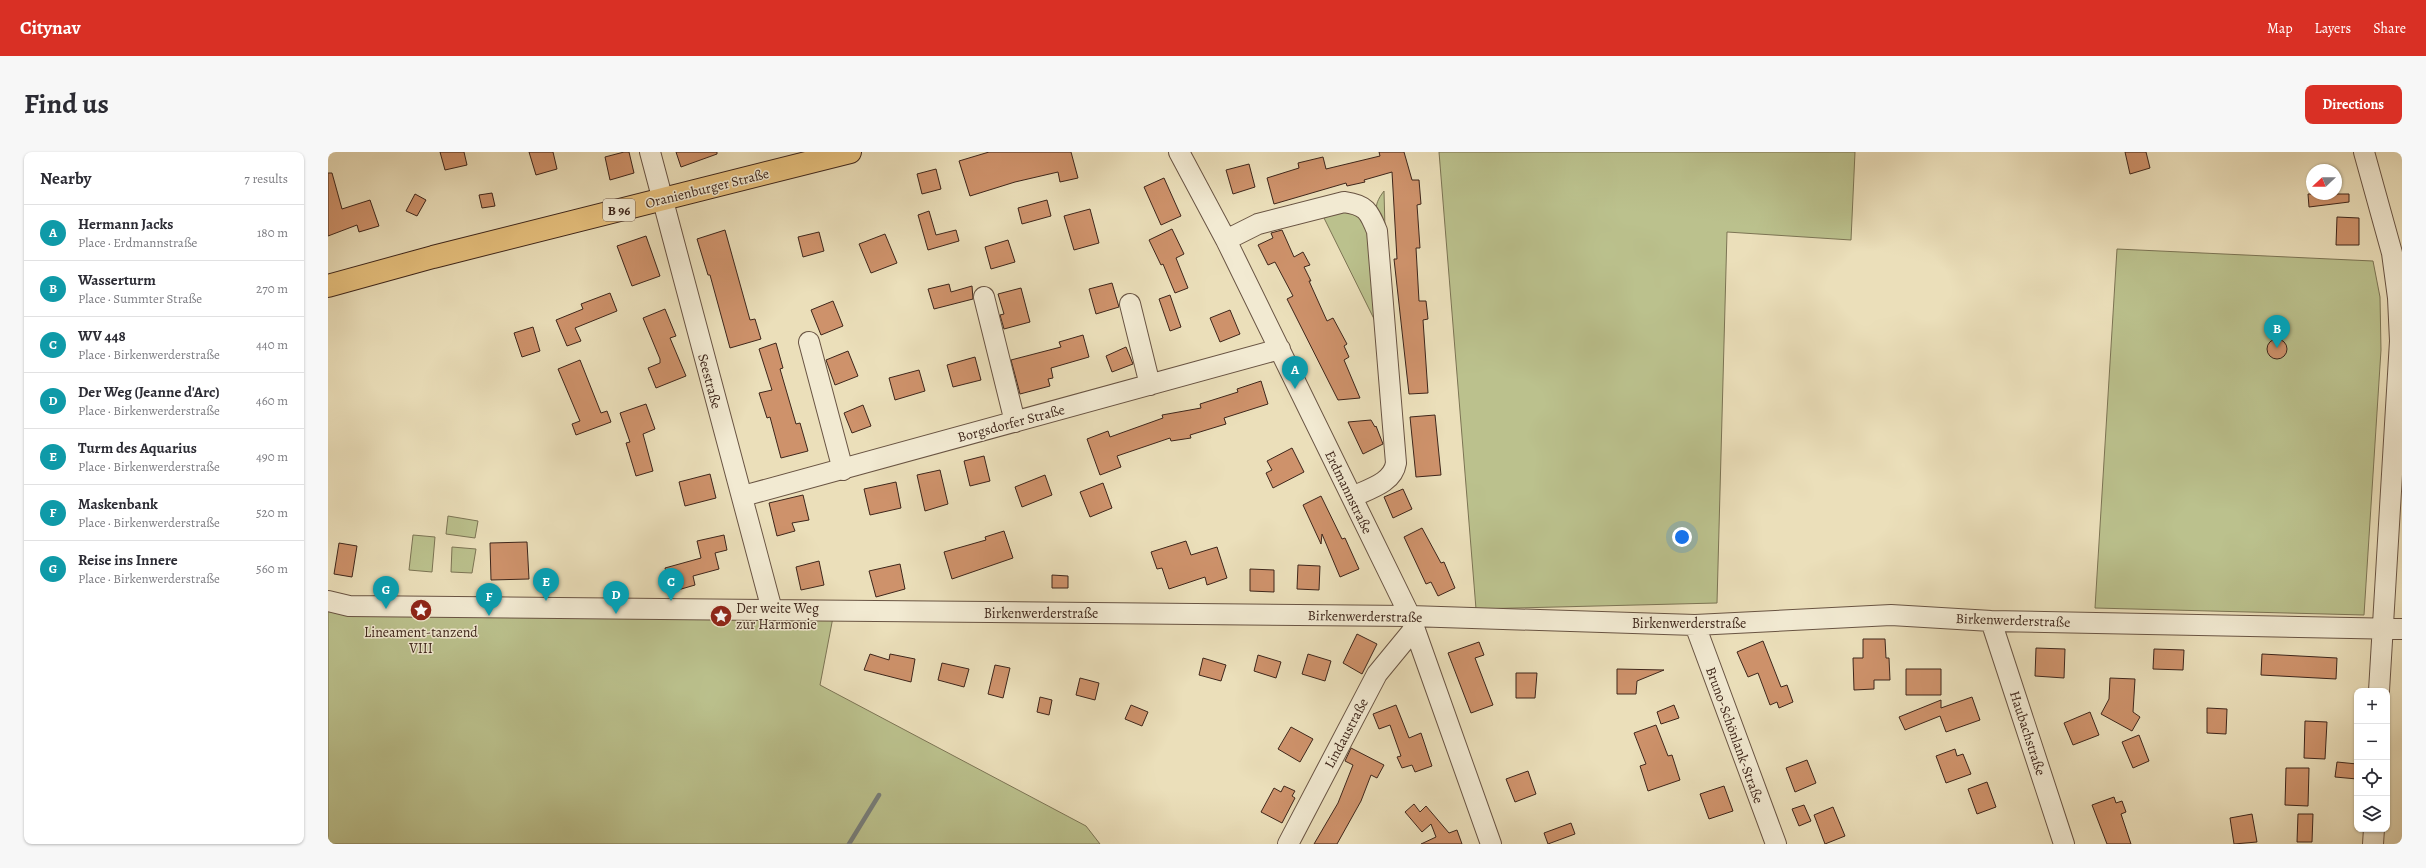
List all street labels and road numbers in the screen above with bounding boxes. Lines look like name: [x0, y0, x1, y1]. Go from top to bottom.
street label: Oranienburger Straße: [643, 164, 771, 213]
road number: B 96: [603, 199, 635, 221]
street label: Seestraße: [693, 352, 726, 411]
street label: Borgsdorfer Straße: [955, 400, 1067, 447]
street label: Erdmannstraße: [1320, 447, 1377, 537]
street label: Birkenwerderstraße: [984, 604, 1098, 623]
street label: Birkenwerderstraße: [1307, 606, 1423, 627]
street label: Birkenwerderstraße: [1955, 609, 2071, 632]
street label: Birkenwerderstraße: [1632, 614, 1746, 633]
street label: Bruno-Schönlank-Straße: [1701, 664, 1768, 806]
street label: Haubachstraße: [2005, 688, 2050, 778]
street label: Lindaustraße: [1320, 695, 1373, 772]

